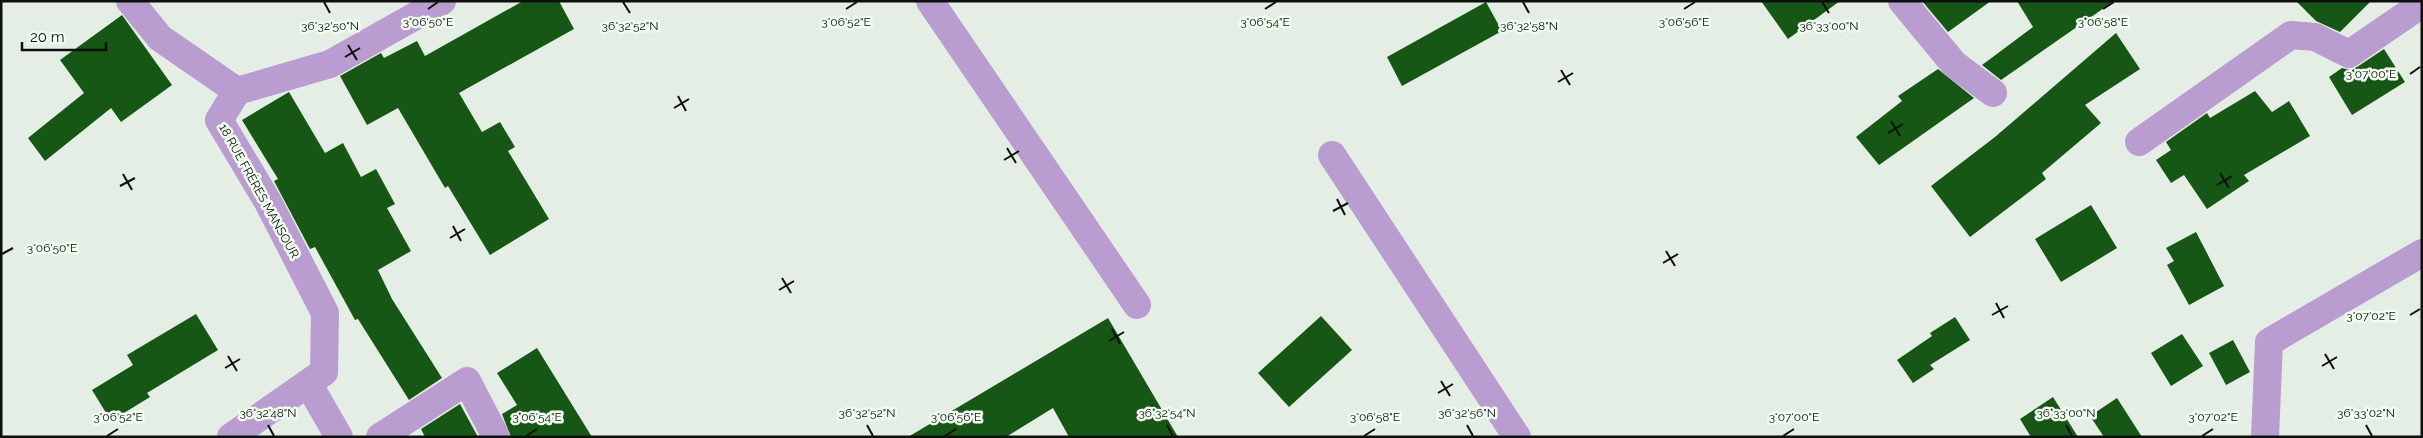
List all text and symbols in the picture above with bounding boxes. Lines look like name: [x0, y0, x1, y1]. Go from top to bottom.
text: 3°06'50"E: [403, 15, 453, 29]
text: 3°06'52"E: [821, 15, 871, 29]
text: 3°06'54"E: [1240, 15, 1290, 29]
text: 3°06'56"E: [1659, 15, 1709, 29]
text: 3°06'58"E: [2078, 15, 2128, 29]
text: 36°32'50"N: [301, 19, 359, 33]
text: 36°32'52"N: [602, 19, 659, 33]
text: 36°32'58"N: [1500, 19, 1558, 33]
text: 36°33'00"N: [1799, 19, 1859, 33]
scale bar: [22, 20, 106, 52]
text: 20 m: [30, 28, 65, 46]
text: 3°07'00"E: [2346, 67, 2396, 81]
street label: 18 RUE FRÉRES MANSOUR: [216, 121, 302, 261]
text: 3°06'50"E: [27, 241, 77, 255]
text: 3°07'02"E: [2346, 309, 2396, 323]
text: 36°32'48"N: [239, 406, 297, 420]
text: 36°32'52"N: [839, 406, 896, 420]
text: 36°32'54"N: [1138, 406, 1196, 420]
text: 36°32'56"N: [1438, 406, 1496, 420]
text: 36°33'00"N: [2036, 406, 2096, 420]
text: 36°33'02"N: [2337, 406, 2395, 420]
text: 3°06'52"E: [93, 410, 143, 424]
text: 3°06'54"E: [512, 410, 562, 424]
text: 3°06'56"E: [931, 410, 981, 424]
text: 3°06'58"E: [1350, 410, 1400, 424]
text: 3°07'00"E: [1769, 410, 1819, 424]
text: 3°07'02"E: [2188, 410, 2238, 424]

